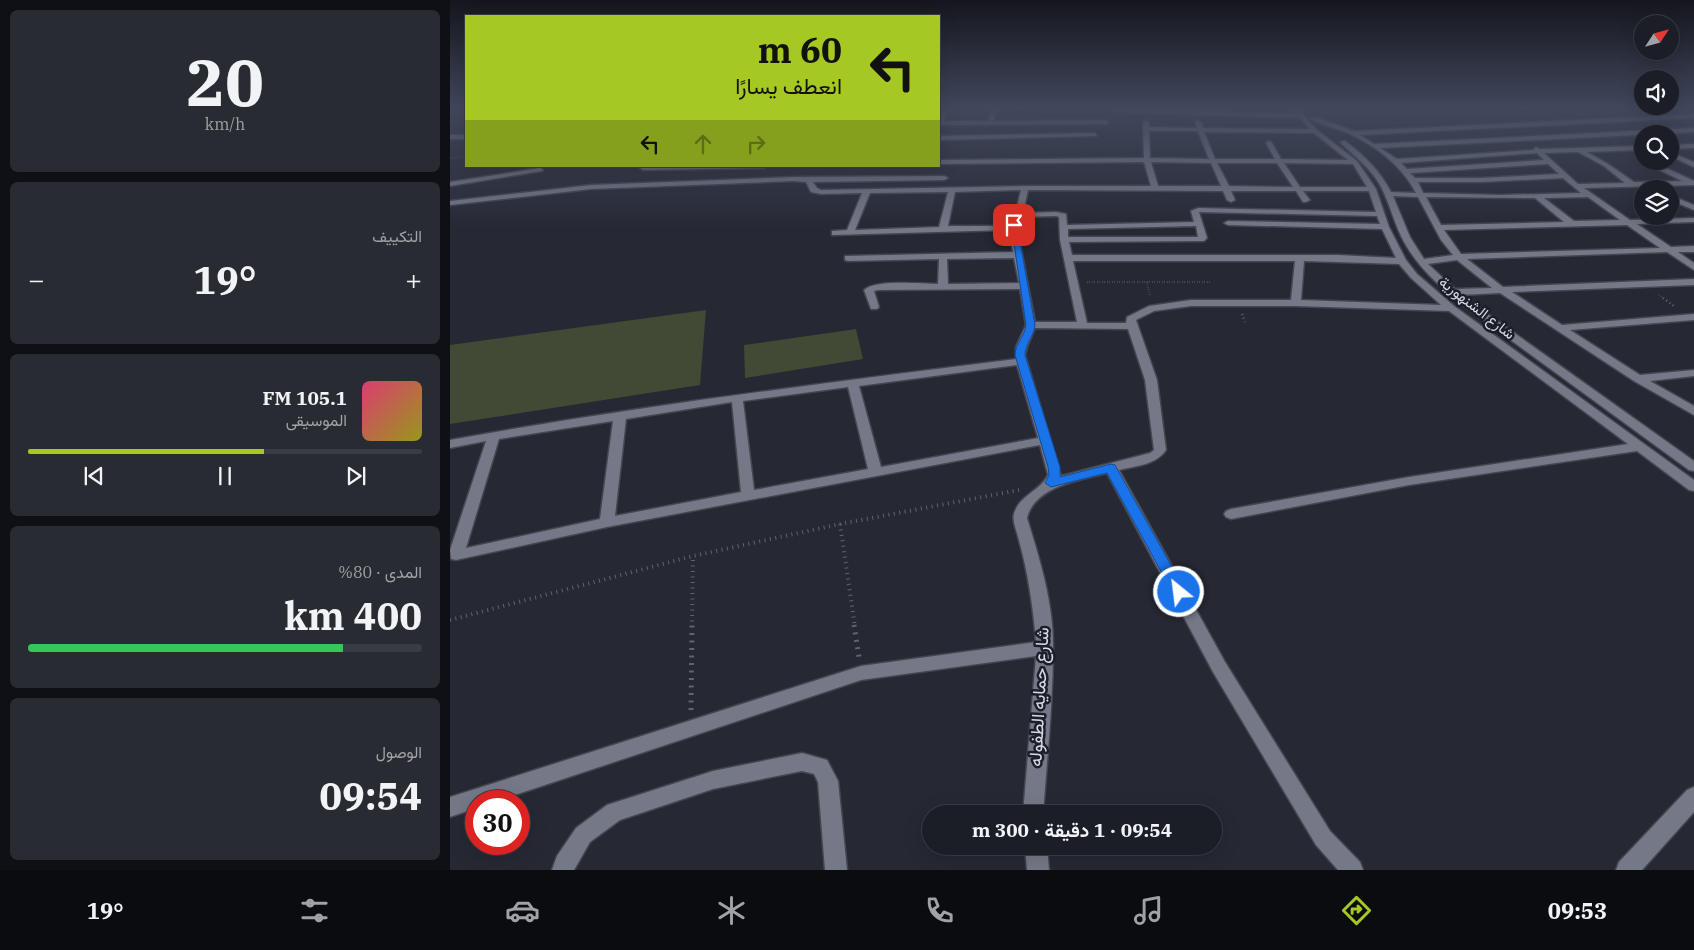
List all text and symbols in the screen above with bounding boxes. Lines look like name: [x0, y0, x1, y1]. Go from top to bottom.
north arrow: [1634, 15, 1679, 60]
map controls: [1634, 15, 1679, 225]
text: 60 m: [758, 27, 842, 73]
icon: left: [860, 35, 925, 100]
text: 20: [186, 39, 264, 124]
button: sound: [1634, 70, 1679, 115]
text: انعطف يسارًا: [735, 71, 842, 100]
text: km/h: [205, 114, 245, 134]
button: search: [1634, 125, 1679, 170]
icon: left: [636, 130, 664, 158]
icon: ahead: [689, 130, 717, 158]
icon: right: [742, 130, 770, 158]
button: layers: [1634, 180, 1679, 225]
pin: [993, 204, 1035, 246]
icon: arrive: [1000, 211, 1028, 239]
text: التكييف: [372, 226, 422, 246]
text: 19°: [193, 255, 257, 304]
text: −: [28, 261, 45, 298]
text: +: [405, 261, 422, 298]
street label: شارع الشنهورية: [1434, 272, 1519, 345]
text: 105.1 FM: [262, 386, 347, 410]
text: الموسيقى: [286, 410, 347, 430]
icon: previous: [80, 462, 108, 490]
icon: pause: [211, 462, 239, 490]
icon: next: [342, 462, 370, 490]
text: المدى · 80%: [338, 562, 422, 582]
position arrow: [1152, 565, 1204, 617]
text: 400 km: [284, 591, 422, 640]
street label: شارع حمايه الطفوله: [1023, 627, 1055, 767]
text: الوصول: [376, 742, 422, 762]
text: 09:54: [319, 771, 422, 820]
speed limit sign: 30: [465, 790, 530, 855]
text: 09:54 · 1 دقيقة · 300 m: [972, 818, 1172, 842]
icon: filters: [297, 893, 332, 928]
icon: car: [505, 893, 540, 928]
icon: climate: [714, 893, 749, 928]
icon: phone: [922, 893, 957, 928]
icon: music: [1131, 893, 1166, 928]
icon: directions: [1339, 893, 1374, 928]
text: 19°: [87, 896, 124, 925]
text: 09:53: [1548, 896, 1607, 925]

